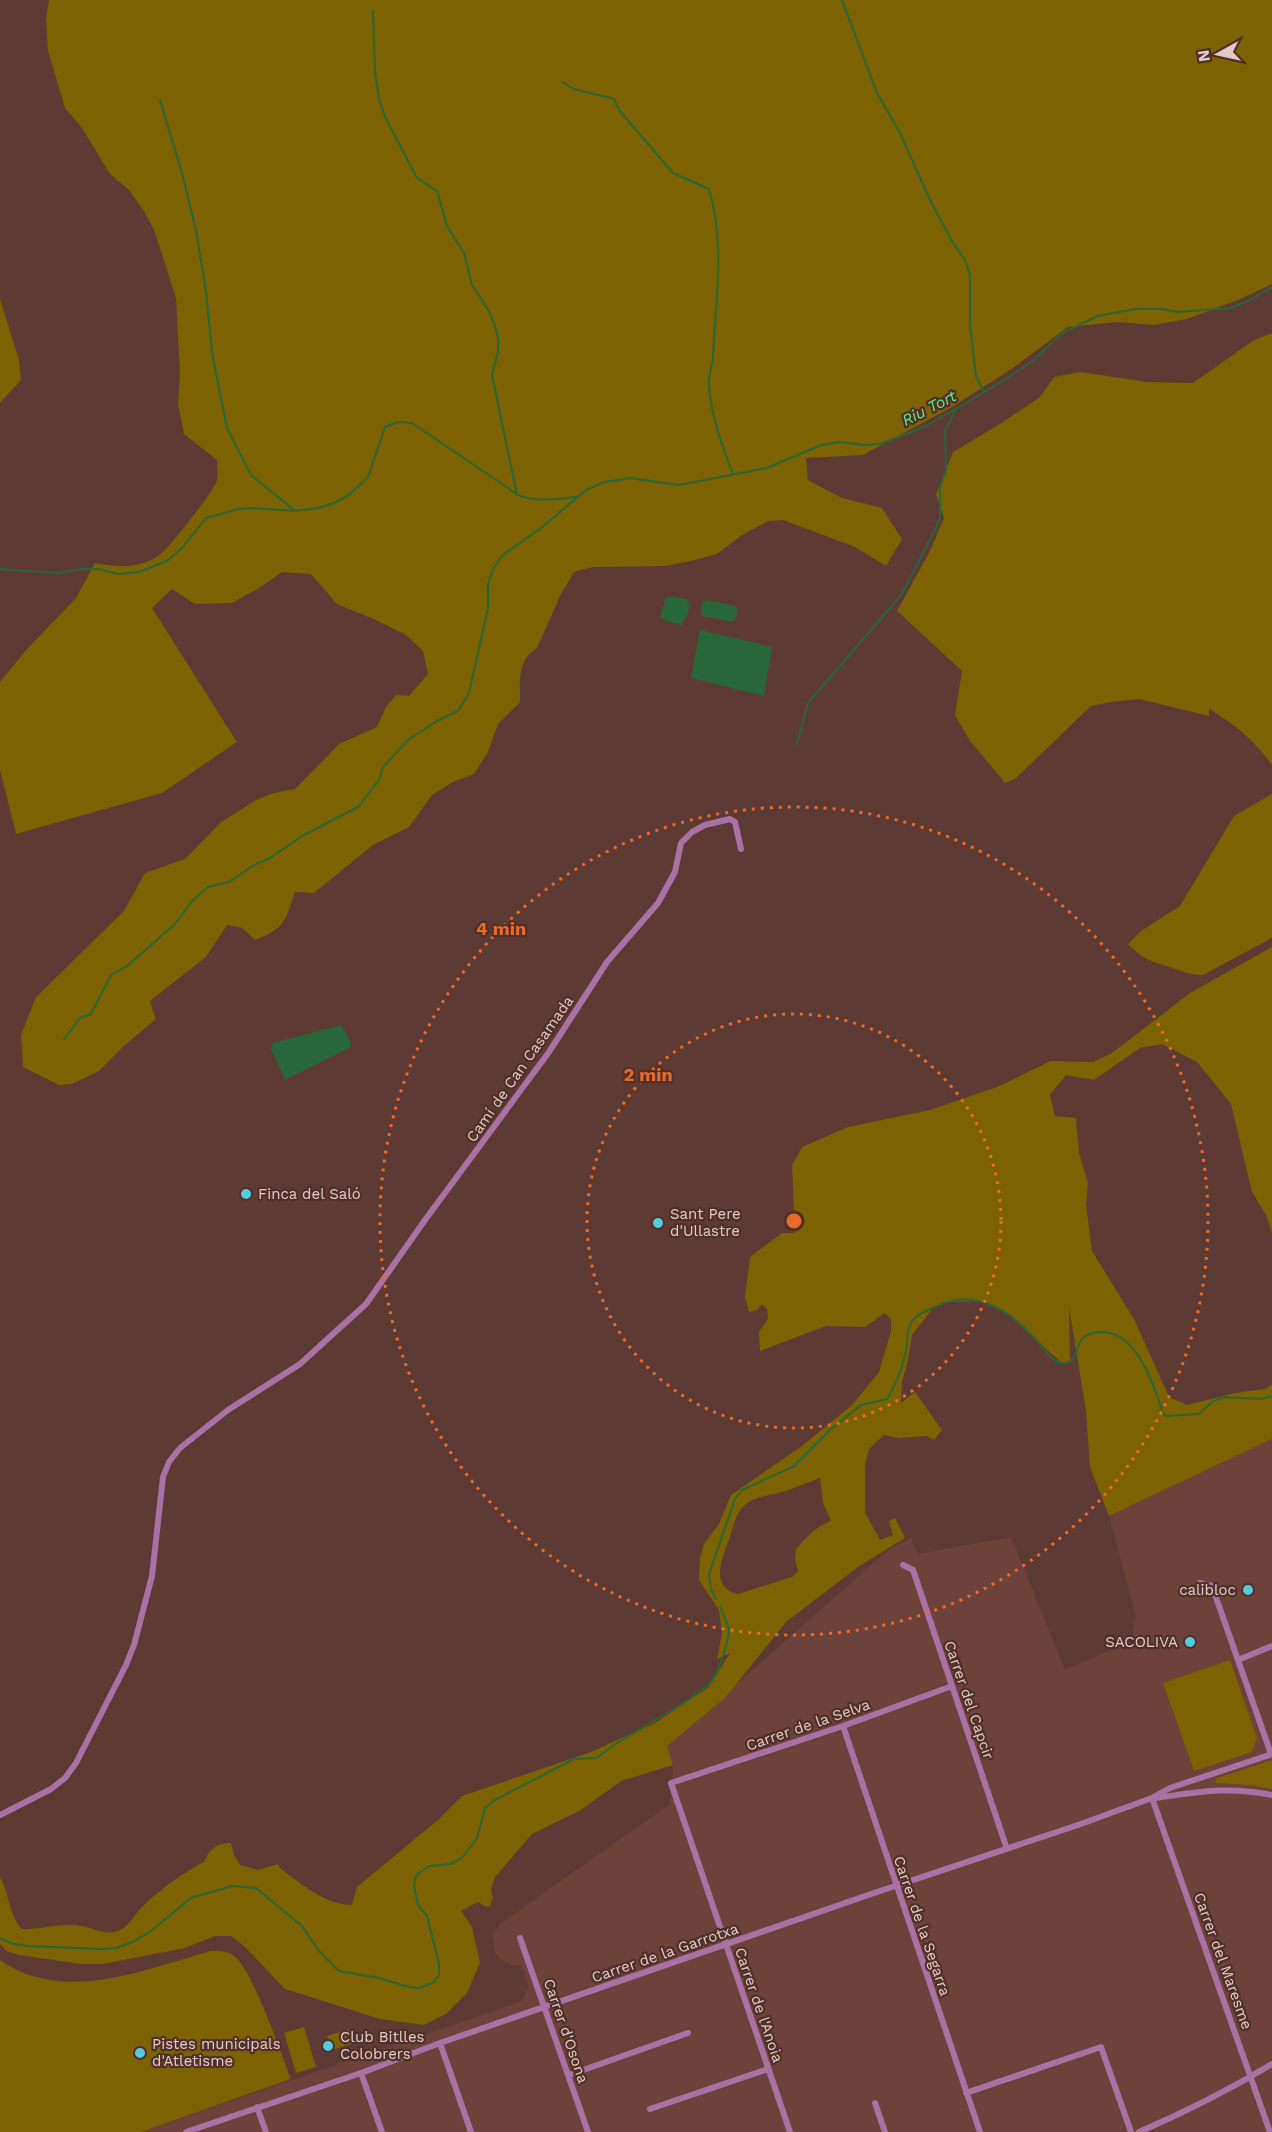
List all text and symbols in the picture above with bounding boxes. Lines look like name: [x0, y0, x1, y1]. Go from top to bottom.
north arrow: [1188, 24, 1248, 84]
text: N: [1193, 49, 1214, 63]
water label: Riu Tort: [899, 386, 960, 430]
text: 4 min: [476, 918, 526, 939]
street label: Camí de Can Casamada: [463, 992, 578, 1146]
text: 2 min: [623, 1064, 673, 1085]
place label: Finca del Saló: [258, 1185, 361, 1203]
marker: Finca del Saló: [239, 1187, 253, 1201]
place label: Sant Pere d'Ullastre: [670, 1205, 741, 1240]
centre of rings: [784, 1211, 804, 1231]
marker: Sant Pere d'Ullastre: [651, 1216, 665, 1230]
place label: calibloc: [1179, 1581, 1236, 1599]
marker: calibloc: [1241, 1583, 1255, 1597]
place label: SACOLIVA: [1105, 1633, 1178, 1651]
marker: SACOLIVA: [1183, 1635, 1197, 1649]
street label: Carrer del Capcir: [940, 1638, 998, 1762]
street label: Carrer de la Selva: [744, 1695, 873, 1755]
street label: Carrer de la Segarra: [890, 1854, 955, 1999]
street label: Carrer del Maresme: [1190, 1890, 1256, 2032]
street label: Carrer de la Garrotxa: [589, 1919, 741, 1987]
street label: Carrer de l'Anoia: [731, 1945, 787, 2065]
street label: Carrer d'Osona: [540, 1976, 592, 2086]
place label: Club Bitlles Colobrers: [340, 2028, 425, 2063]
place label: Pistes municipals d'Atletisme: [152, 2035, 281, 2070]
marker: Club Bitlles Colobrers: [321, 2039, 335, 2053]
marker: Pistes municipals d'Atletisme: [133, 2046, 147, 2060]

